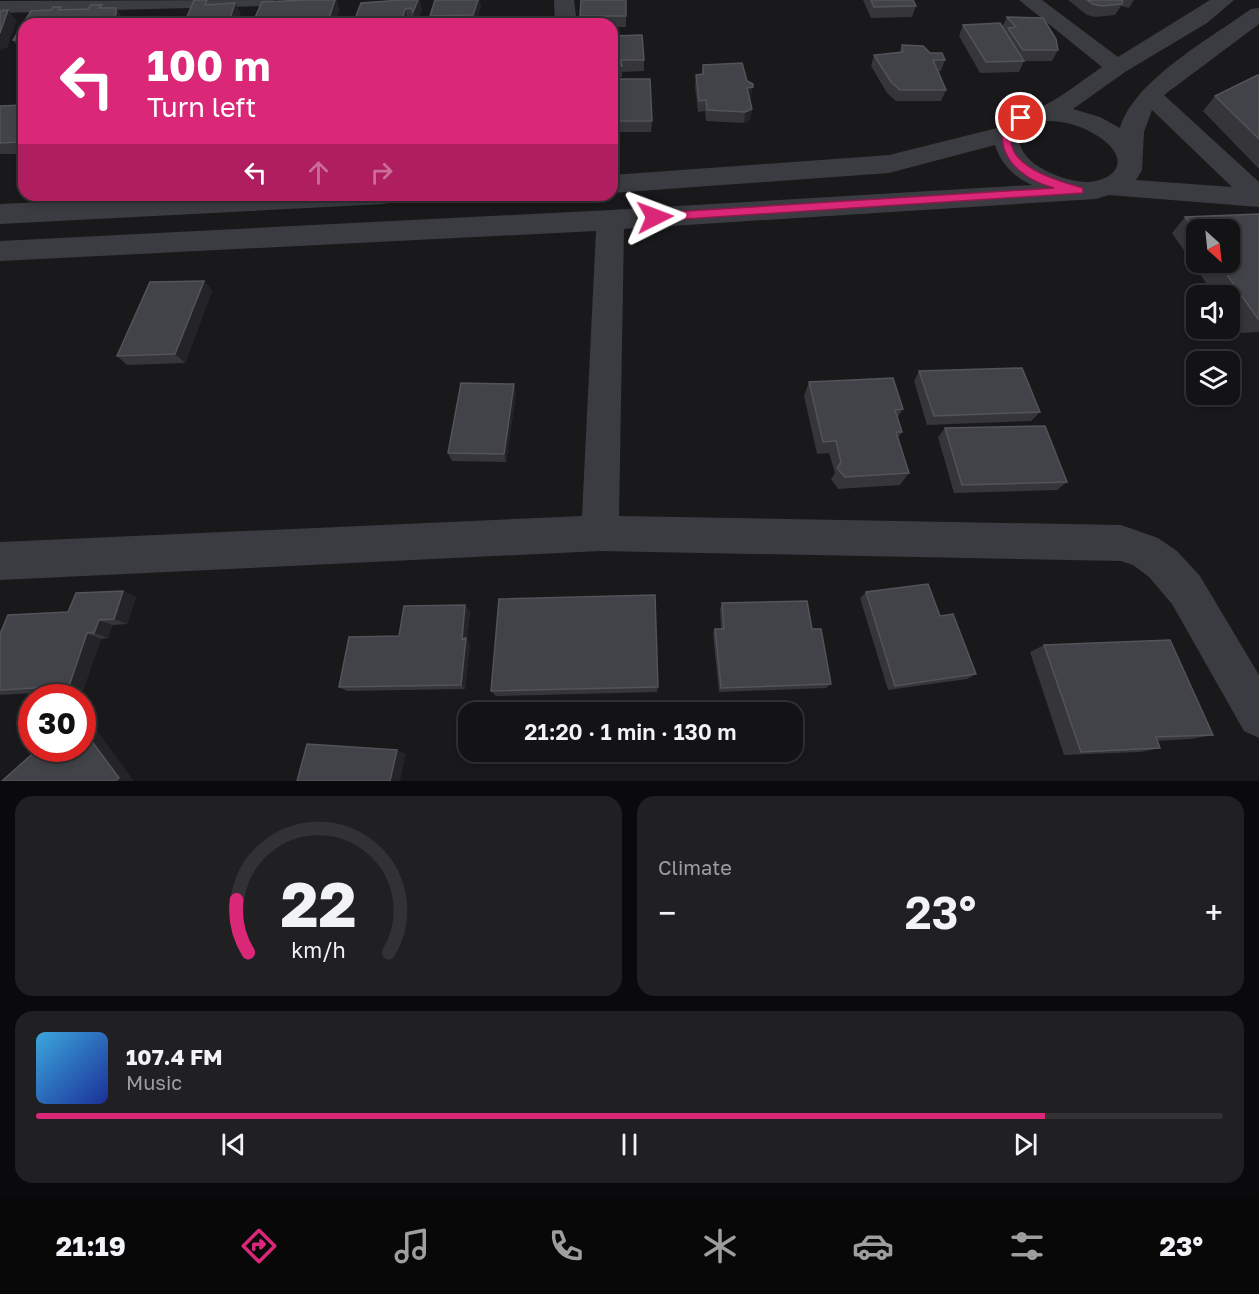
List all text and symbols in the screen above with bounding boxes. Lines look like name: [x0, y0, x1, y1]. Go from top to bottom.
text: 100 m: [147, 40, 270, 90]
icon: left: [48, 42, 126, 120]
text: Turn left: [147, 91, 256, 123]
pin: [995, 92, 1046, 143]
icon: arrive: [1004, 101, 1037, 134]
icon: left: [239, 156, 272, 189]
icon: ahead: [302, 156, 335, 189]
icon: right: [365, 156, 398, 189]
position arrow: [623, 185, 687, 249]
north arrow: [1186, 219, 1240, 273]
map controls: [1186, 219, 1240, 405]
button: sound: [1186, 285, 1240, 339]
button: layers: [1186, 351, 1240, 405]
speed limit sign: 30: [18, 684, 96, 762]
text: 21:20 · 1 min · 130 m: [524, 718, 737, 745]
text: Climate: [658, 855, 732, 879]
text: 22: [280, 866, 357, 941]
text: 23°: [905, 885, 976, 939]
text: −: [658, 893, 676, 932]
text: +: [1205, 893, 1223, 932]
text: km/h: [291, 937, 346, 963]
text: 107.4 FM: [126, 1043, 223, 1070]
text: Music: [126, 1070, 182, 1094]
icon: previous: [217, 1128, 250, 1161]
icon: pause: [613, 1128, 646, 1161]
icon: next: [1009, 1128, 1042, 1161]
icon: directions: [238, 1225, 280, 1267]
icon: music: [391, 1225, 433, 1267]
icon: phone: [545, 1225, 587, 1267]
icon: climate: [699, 1225, 741, 1267]
icon: car: [852, 1225, 894, 1267]
icon: filters: [1006, 1225, 1048, 1267]
text: 21:19: [56, 1230, 126, 1262]
text: 23°: [1160, 1230, 1203, 1262]

